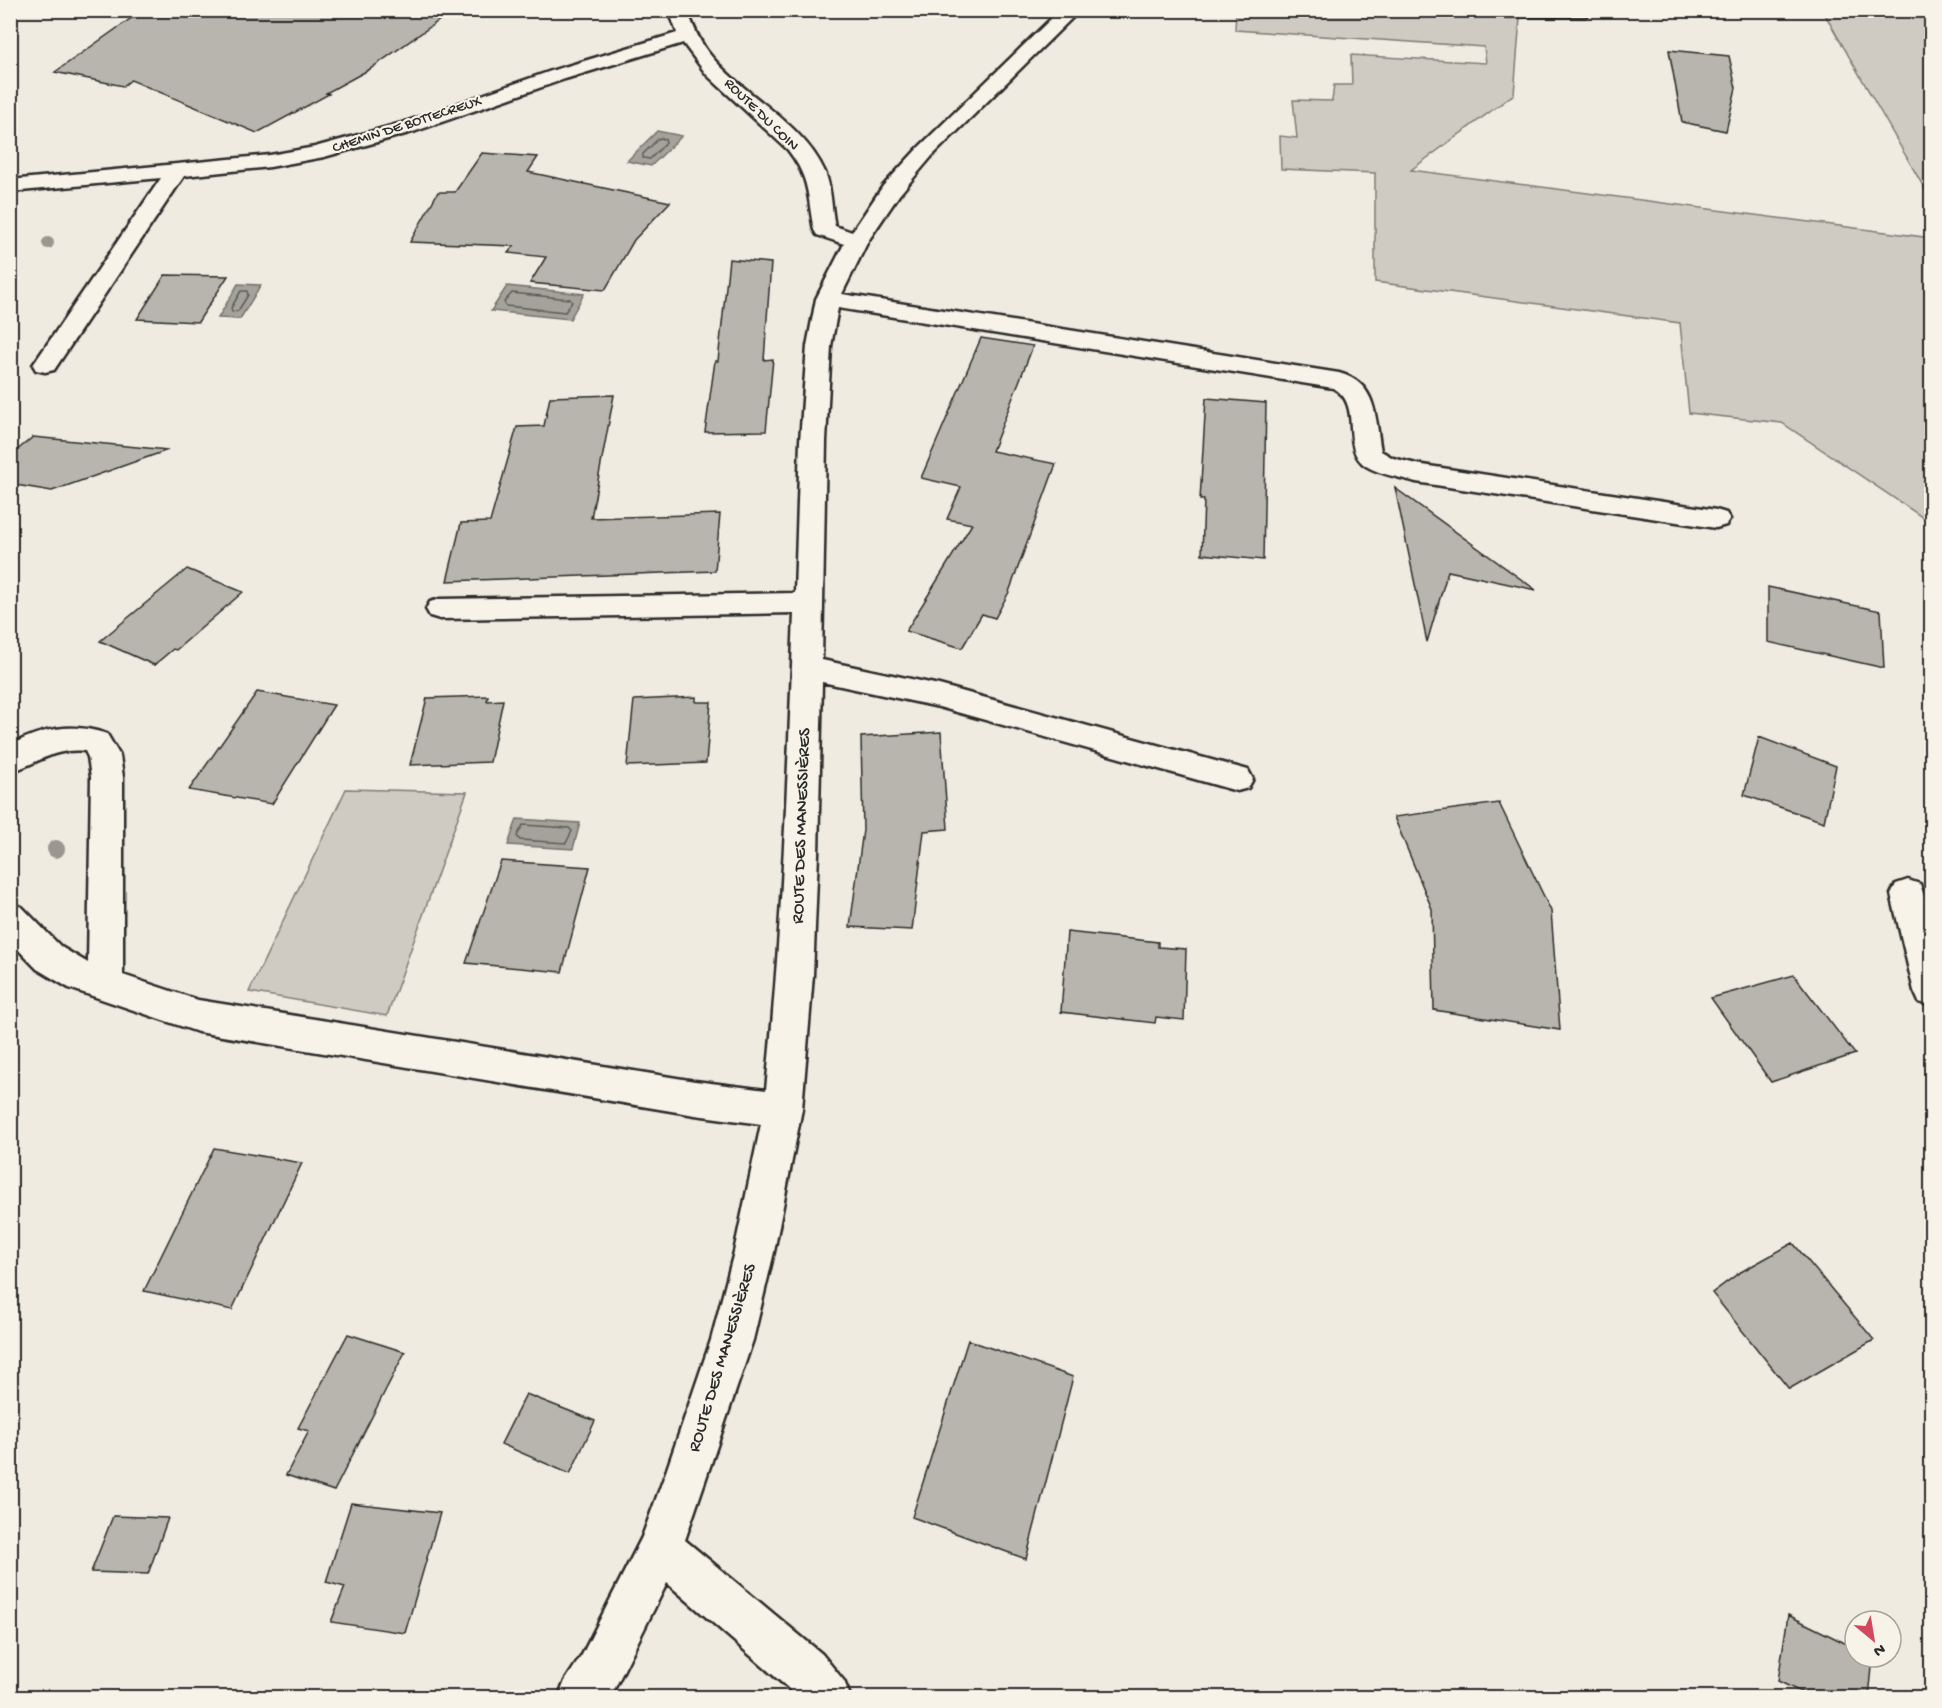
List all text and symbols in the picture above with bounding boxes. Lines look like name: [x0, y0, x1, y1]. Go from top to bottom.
street label: ROUTE DU COIN: [720, 75, 802, 155]
street label: CHEMIN DE BOTTECREUX: [330, 92, 485, 158]
street label: ROUTE DES MANESSIÈRES: [788, 727, 816, 924]
street label: ROUTE DES MANESSIÈRES: [684, 1261, 762, 1455]
north arrow: [1843, 1609, 1903, 1669]
text: N: [1869, 1638, 1888, 1660]

